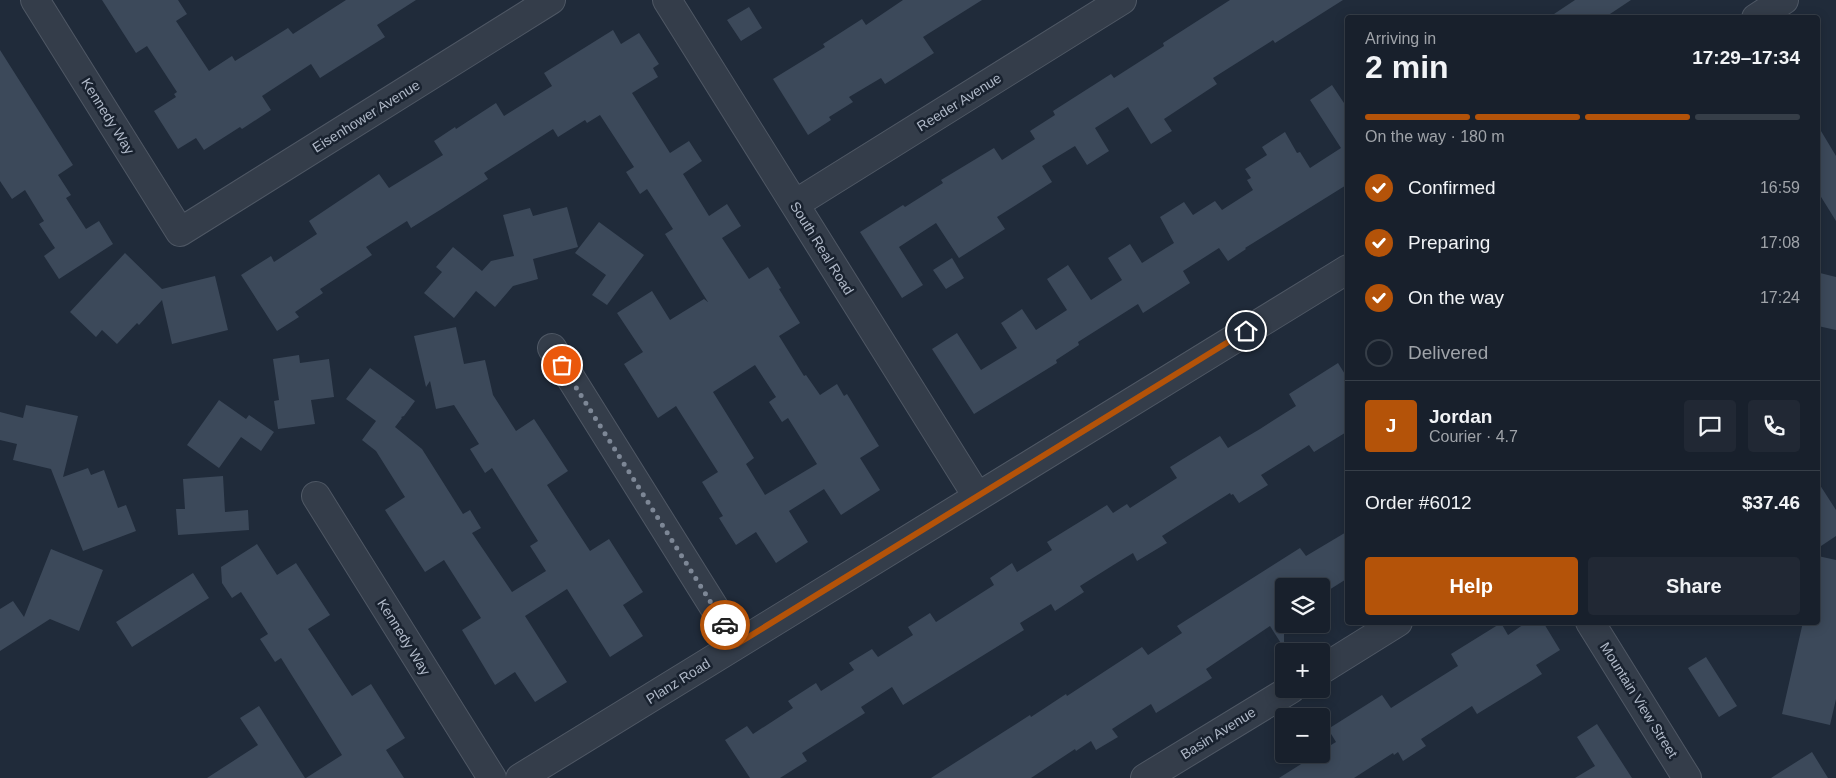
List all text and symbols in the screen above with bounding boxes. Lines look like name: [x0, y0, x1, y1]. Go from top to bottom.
text: Arriving in: [1365, 30, 1436, 47]
text: 17:29–17:34: [1692, 47, 1800, 68]
text: 2 min: [1365, 49, 1449, 85]
street label: Reeder Avenue: [914, 70, 1004, 134]
street label: Kennedy Way: [78, 75, 138, 157]
street label: Eisenhower Avenue: [309, 76, 423, 156]
text: On the way · 180 m: [1365, 128, 1505, 145]
icon: check: [1365, 174, 1393, 202]
text: Confirmed: [1408, 177, 1496, 198]
text: 16:59: [1760, 179, 1800, 196]
street label: South Real Road: [787, 199, 857, 297]
icon: check: [1365, 229, 1393, 257]
text: Preparing: [1408, 232, 1490, 253]
text: 17:08: [1760, 234, 1800, 251]
icon: check: [1365, 284, 1393, 312]
text: On the way: [1408, 287, 1504, 308]
text: 17:24: [1760, 289, 1800, 306]
pin: [1225, 310, 1267, 352]
icon: home: [1232, 317, 1260, 345]
text: Delivered: [1408, 342, 1488, 363]
pin: [541, 344, 583, 386]
icon: bag: [548, 351, 576, 379]
button: chat: [1684, 400, 1736, 452]
button: phone: [1748, 400, 1800, 452]
text: Jordan: [1429, 406, 1492, 427]
text: J: [1386, 415, 1396, 436]
text: Courier · 4.7: [1429, 428, 1518, 445]
text: Order #6012: [1365, 492, 1472, 513]
text: $37.46: [1742, 492, 1800, 513]
button: Help: [1365, 557, 1578, 615]
button: Share: [1588, 557, 1800, 615]
map controls: [1275, 578, 1330, 763]
button: layers: [1275, 578, 1330, 633]
street label: Kennedy Way: [374, 596, 434, 678]
courier: [700, 600, 750, 650]
icon: car: [711, 611, 739, 639]
street label: Mountain View Street: [1597, 639, 1681, 761]
button: +: [1275, 643, 1330, 698]
street label: Planz Road: [643, 655, 713, 707]
street label: Basin Avenue: [1178, 703, 1259, 762]
button: −: [1275, 708, 1330, 763]

